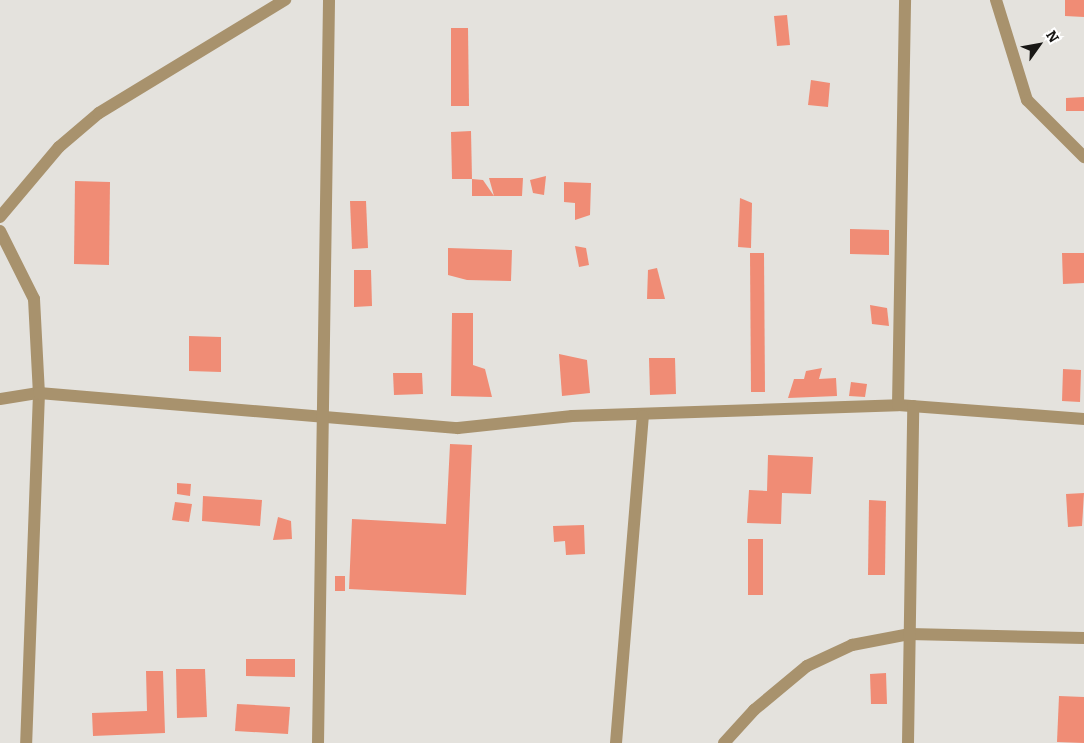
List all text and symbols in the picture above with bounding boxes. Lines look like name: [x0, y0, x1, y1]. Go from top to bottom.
north arrow: [1014, 20, 1064, 70]
text: N: [1042, 28, 1062, 46]

